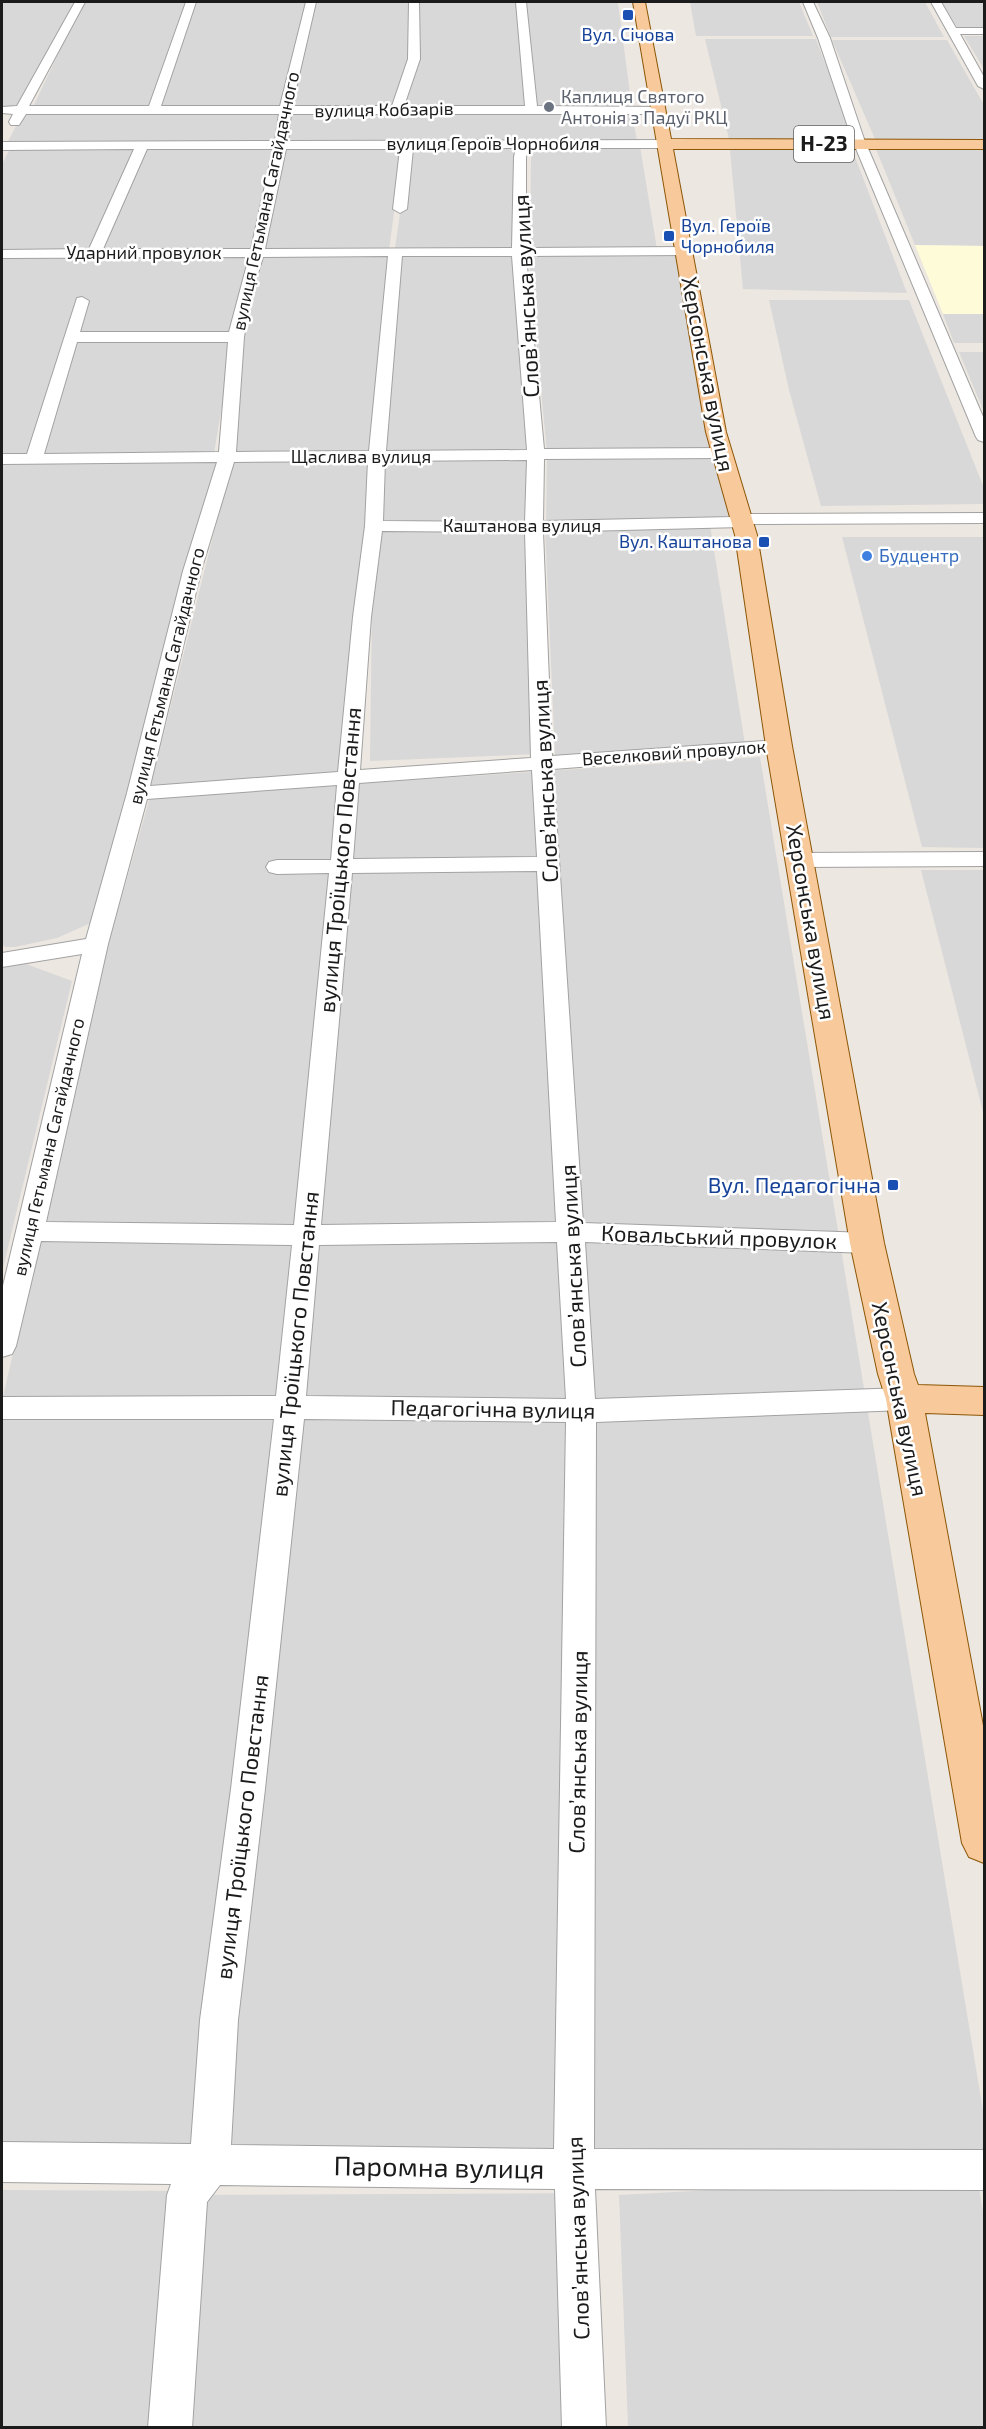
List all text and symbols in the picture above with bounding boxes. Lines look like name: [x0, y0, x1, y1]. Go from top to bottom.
marker: Вул. Січова: [621, 8, 635, 22]
place label: Вул. Січова: [582, 23, 674, 45]
street label: вулиця Гетьмана Сагайдачного: [227, 69, 303, 332]
place label: Каплиця Святого Антонія з Падуї РКЦ: [561, 85, 728, 128]
street label: вулиця Кобзарів: [314, 97, 454, 121]
marker: Каплиця Святого Антонія з Падуї РКЦ: [542, 100, 556, 114]
road number: Н-23: [794, 126, 854, 162]
street label: вулиця Героїв Чорнобиля: [386, 132, 600, 154]
street label: Словʼянська вулиця: [507, 194, 544, 398]
place label: Вул. Героїв Чорнобиля: [681, 214, 775, 257]
marker: Вул. Героїв Чорнобиля: [662, 229, 676, 243]
street label: Ударний провулок: [66, 241, 222, 263]
street label: Херсонська вулиця: [676, 274, 741, 474]
street label: Щаслива вулиця: [291, 445, 431, 467]
street label: Каштанова вулиця: [443, 514, 601, 536]
place label: Вул. Каштанова: [619, 530, 752, 552]
marker: Вул. Каштанова: [757, 535, 771, 549]
place label: Будцентр: [879, 544, 959, 566]
street label: вулиця Гетьмана Сагайдачного: [123, 545, 209, 807]
marker: Будцентр: [860, 549, 874, 563]
street label: Словʼянська вулиця: [526, 679, 563, 883]
street label: вулиця Троїцького Повстання: [313, 706, 366, 1014]
street label: Веселковий провулок: [581, 735, 767, 769]
street label: Херсонська вулиця: [781, 822, 842, 1022]
street label: вулиця Гетьмана Сагайдачного: [8, 1016, 88, 1278]
street label: Словʼянська вулиця: [554, 1164, 591, 1368]
place label: Вул. Педагогічна: [708, 1171, 881, 1198]
marker: Вул. Педагогічна: [886, 1178, 900, 1192]
street label: вулиця Троїцького Повстання: [265, 1190, 324, 1498]
street label: Ковальський провулок: [601, 1219, 838, 1254]
street label: Херсонська вулиця: [867, 1299, 934, 1499]
street label: Педагогічна вулиця: [391, 1393, 596, 1424]
street label: Словʼянська вулиця: [562, 1650, 593, 1854]
street label: вулиця Троїцького Повстання: [209, 1673, 274, 1981]
street label: Словʼянська вулиця: [560, 2136, 595, 2340]
street label: Паромна вулиця: [333, 2148, 545, 2185]

